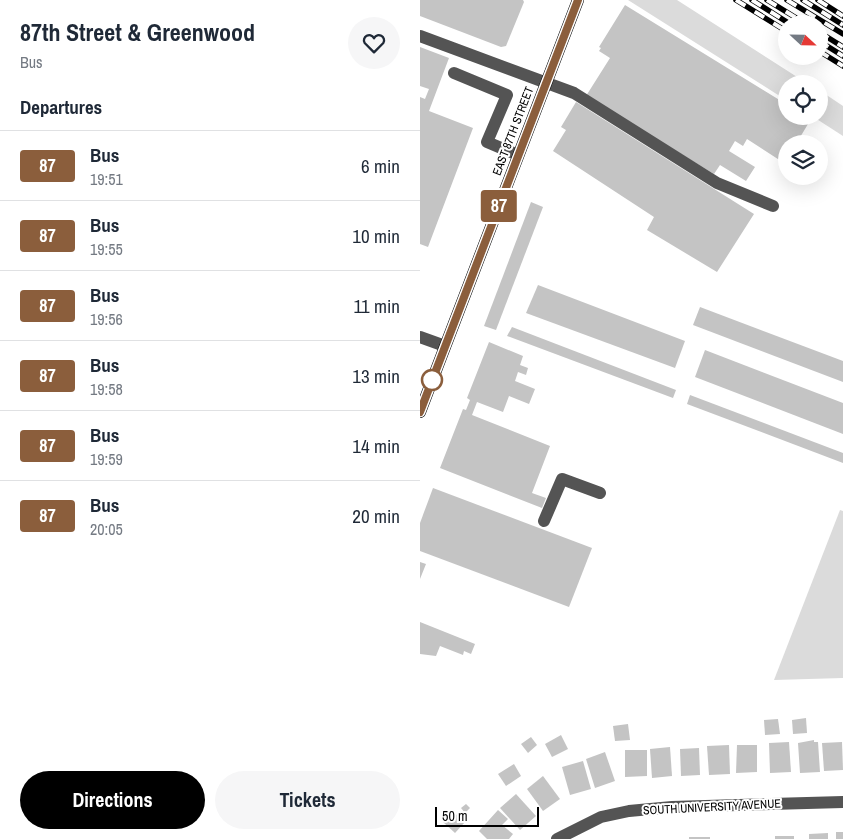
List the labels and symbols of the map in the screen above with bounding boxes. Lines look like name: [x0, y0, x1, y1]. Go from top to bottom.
north arrow: [778, 15, 828, 65]
street label: EAST 87TH STREET: [489, 84, 537, 178]
line badge: 87: [476, 190, 522, 222]
unlabelled marker: [421, 369, 443, 391]
street label: SOUTH UNIVERSITY AVENUE: [643, 795, 781, 819]
scale bar: [435, 804, 539, 827]

